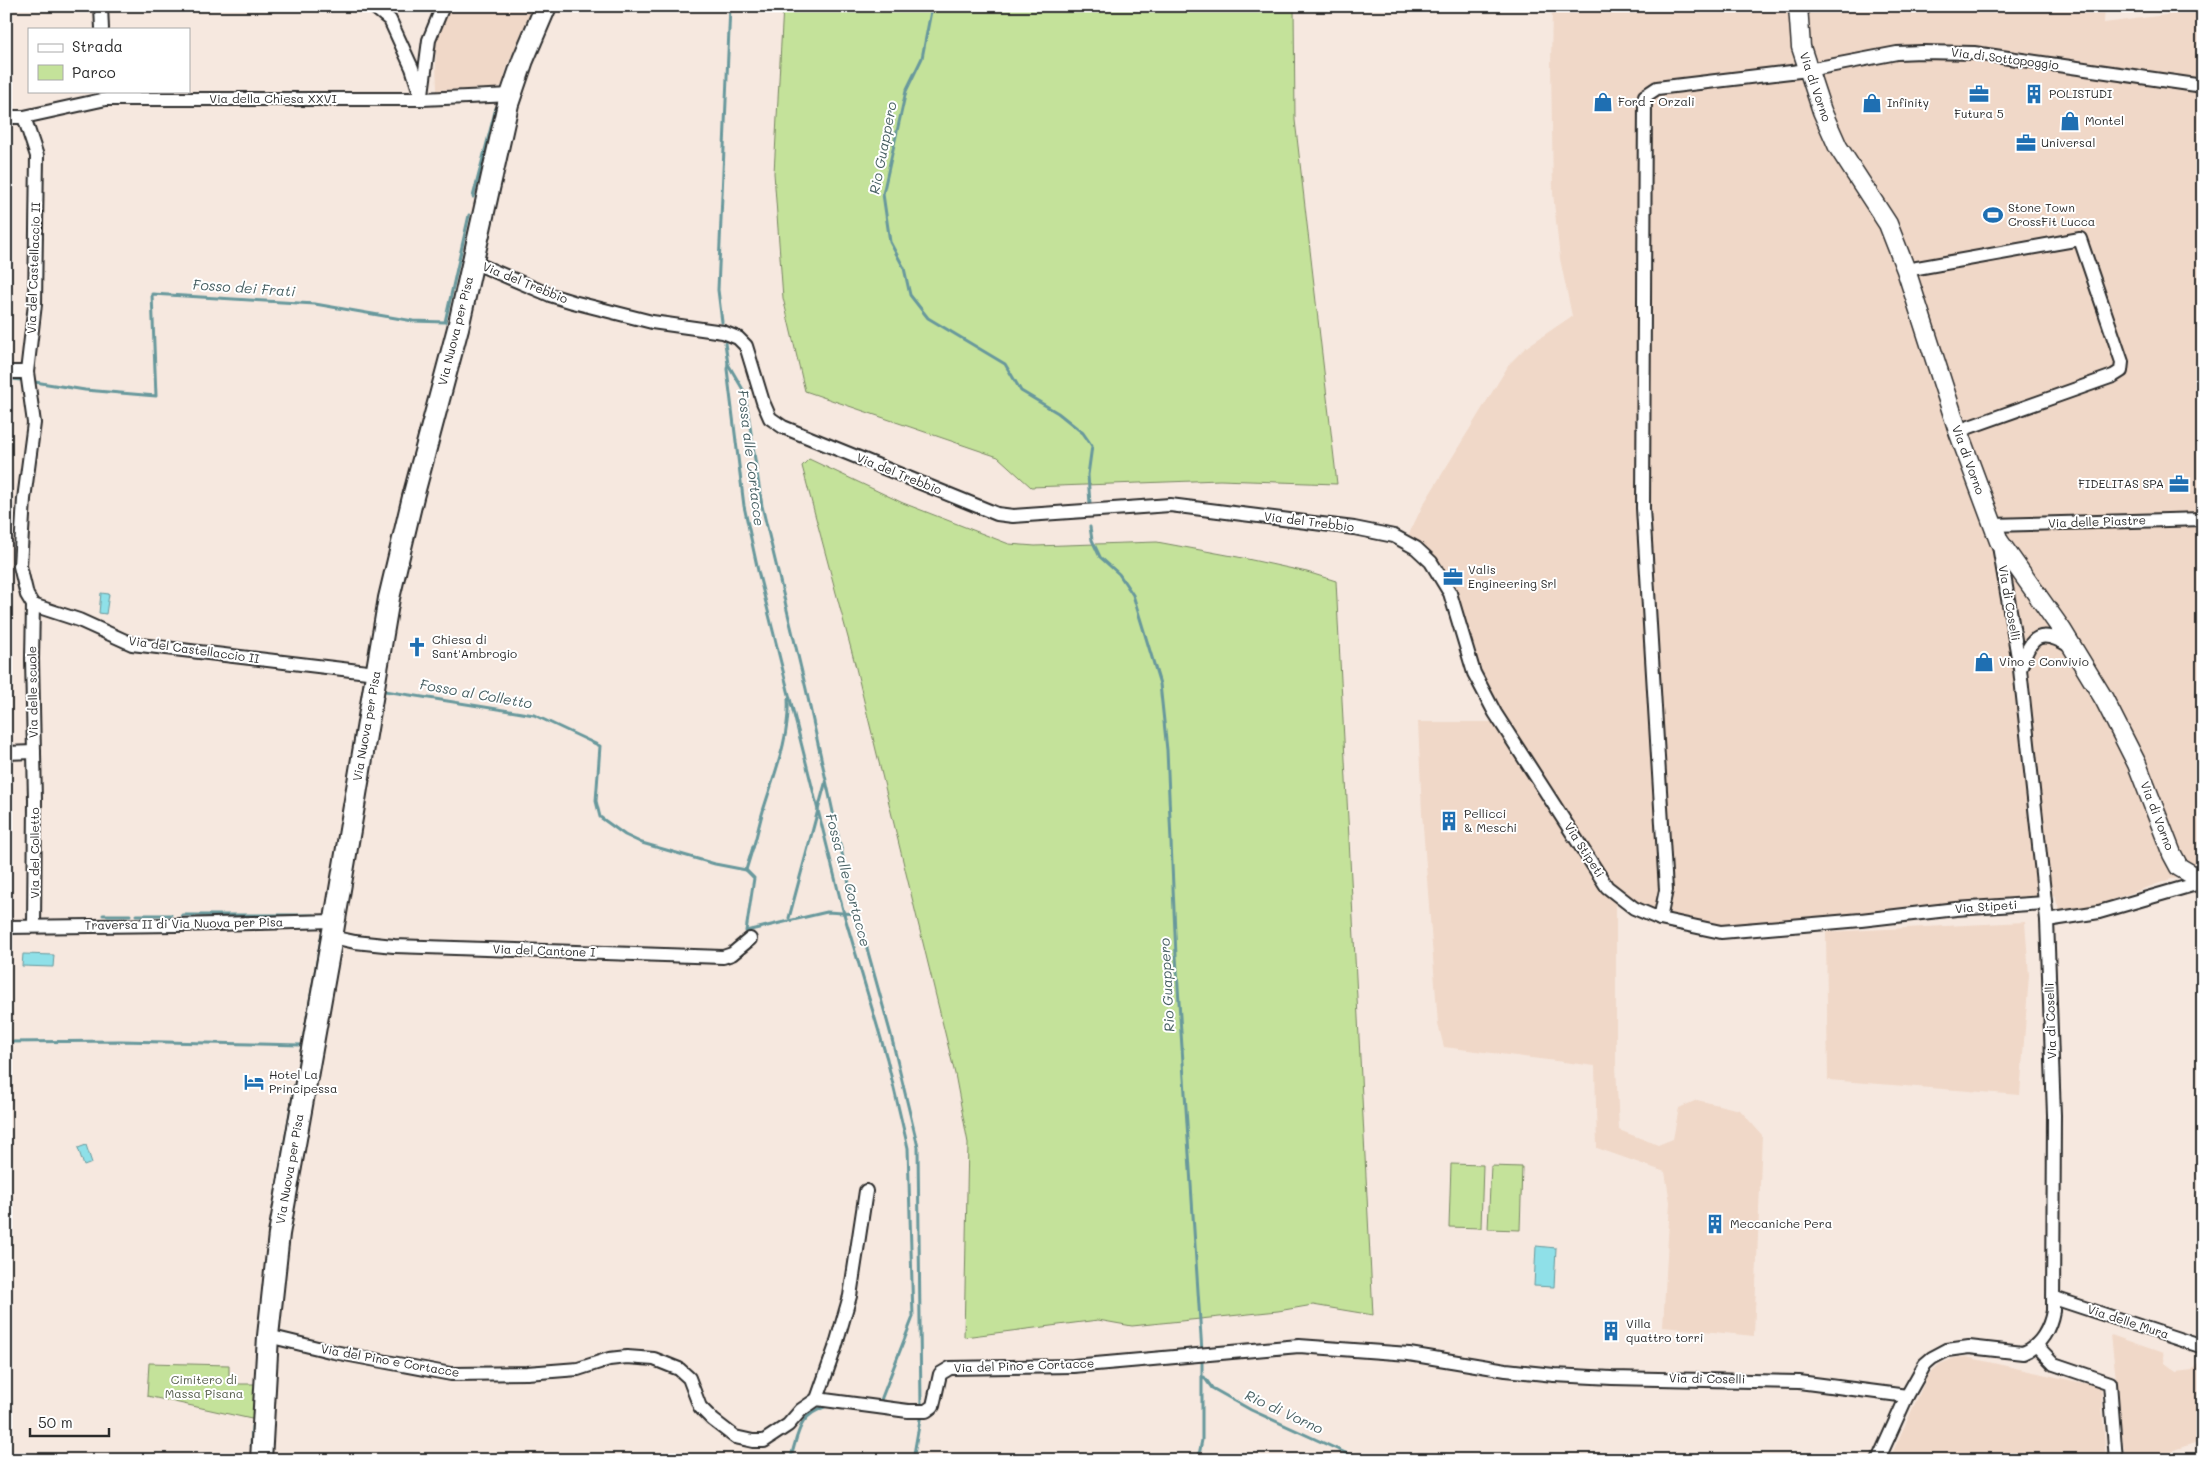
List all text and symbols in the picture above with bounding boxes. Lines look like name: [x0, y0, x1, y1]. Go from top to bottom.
legend: [28, 28, 190, 92]
text: Strada: [72, 36, 123, 56]
street label: Via di Sottopoggio: [1950, 43, 2060, 73]
street label: Via di Vorno: [1797, 50, 1835, 124]
text: Parco: [72, 62, 116, 82]
office icon: Futura 5: [1968, 83, 1990, 105]
building icon: POLISTUDI: [2023, 83, 2045, 105]
place label: POLISTUDI: [2049, 85, 2112, 101]
street label: Via della Chiesa XXVI: [209, 90, 337, 106]
shop icon: Ford - Orzali: [1592, 91, 1614, 113]
shop icon: Infinity: [1861, 92, 1883, 114]
place label: Ford - Orzali: [1618, 93, 1695, 109]
place label: Infinity: [1887, 94, 1929, 110]
water label: Rio Guappero: [864, 100, 901, 196]
place label: Futura 5: [1954, 105, 2004, 121]
shop icon: Montel: [2059, 110, 2081, 132]
place label: Montel: [2085, 112, 2124, 128]
office icon: Universal: [2015, 132, 2037, 154]
place label: Universal: [2041, 134, 2095, 150]
place label: Stone Town CrossFit Lucca: [2008, 199, 2095, 229]
street label: Via del Castellaccio II: [23, 202, 43, 334]
sports icon: Stone Town CrossFit Lucca: [1982, 204, 2004, 226]
street label: Via del Trebbio: [480, 258, 570, 306]
water label: Fosso dei Frati: [192, 274, 297, 301]
street label: Via Nuova per Pisa: [434, 275, 476, 387]
water label: Fossa alle Cortacce: [734, 389, 769, 527]
street label: Via di Vorno: [1949, 423, 1989, 496]
street label: Via del Trebbio: [854, 449, 944, 497]
office icon: FIDELITAS SPA: [2168, 473, 2190, 495]
place label: FIDELITAS SPA: [2078, 475, 2164, 491]
street label: Via del Trebbio: [1263, 508, 1355, 534]
street label: Via delle Piastre: [2048, 511, 2146, 531]
place label: Valis Engineering Srl: [1468, 561, 1557, 591]
street label: Via di Coselli: [1995, 564, 2025, 642]
office icon: Valis Engineering Srl: [1442, 566, 1464, 588]
place label: Chiesa di Sant'Ambrogio: [432, 631, 517, 661]
street label: Via del Castellaccio II: [128, 632, 261, 666]
church icon: Chiesa di Sant'Ambrogio: [406, 636, 428, 658]
street label: Via delle scuole: [23, 646, 41, 738]
shop icon: Vino e Convivio: [1973, 651, 1995, 673]
place label: Vino e Convivio: [1999, 653, 2089, 669]
street label: Via Nuova per Pisa: [348, 669, 384, 782]
water label: Fosso al Colletto: [418, 674, 534, 713]
street label: Via di Vorno: [2137, 779, 2178, 852]
place label: Pellicci & Meschi: [1464, 805, 1517, 835]
street label: Via del Colletto: [26, 807, 42, 899]
building icon: Pellicci & Meschi: [1438, 810, 1460, 832]
water label: Fossa alle Cortacce: [822, 811, 875, 949]
street label: Via Stipeti: [1561, 819, 1608, 880]
street label: Via Stipeti: [1954, 896, 2018, 916]
street label: Traversa II di Via Nuova per Pisa: [85, 913, 283, 933]
water label: Rio Guappero: [1155, 938, 1178, 1032]
street label: Via del Cantone I: [492, 940, 596, 960]
street label: Via di Coselli: [2041, 983, 2059, 1060]
place label: Hotel La Principessa: [269, 1066, 337, 1096]
hotel icon: Hotel La Principessa: [243, 1071, 265, 1093]
street label: Via Nuova per Pisa: [271, 1112, 307, 1225]
building icon: Meccaniche Pera: [1704, 1213, 1726, 1235]
place label: Meccaniche Pera: [1730, 1215, 1832, 1231]
street label: Via delle Mura: [2086, 1300, 2171, 1342]
place label: Villa quattro torri: [1626, 1315, 1703, 1345]
building icon: Villa quattro torri: [1600, 1320, 1622, 1342]
street label: Via del Pino e Cortacce: [320, 1340, 461, 1380]
street label: Via del Pino e Cortacce: [953, 1355, 1094, 1375]
street label: Via di Coselli: [1669, 1369, 1745, 1387]
park label: Cimitero di Massa Pisana: [165, 1371, 243, 1401]
water label: Rio di Vorno: [1242, 1385, 1326, 1438]
scale bar: [30, 1406, 109, 1438]
text: 50 m: [38, 1412, 73, 1432]

